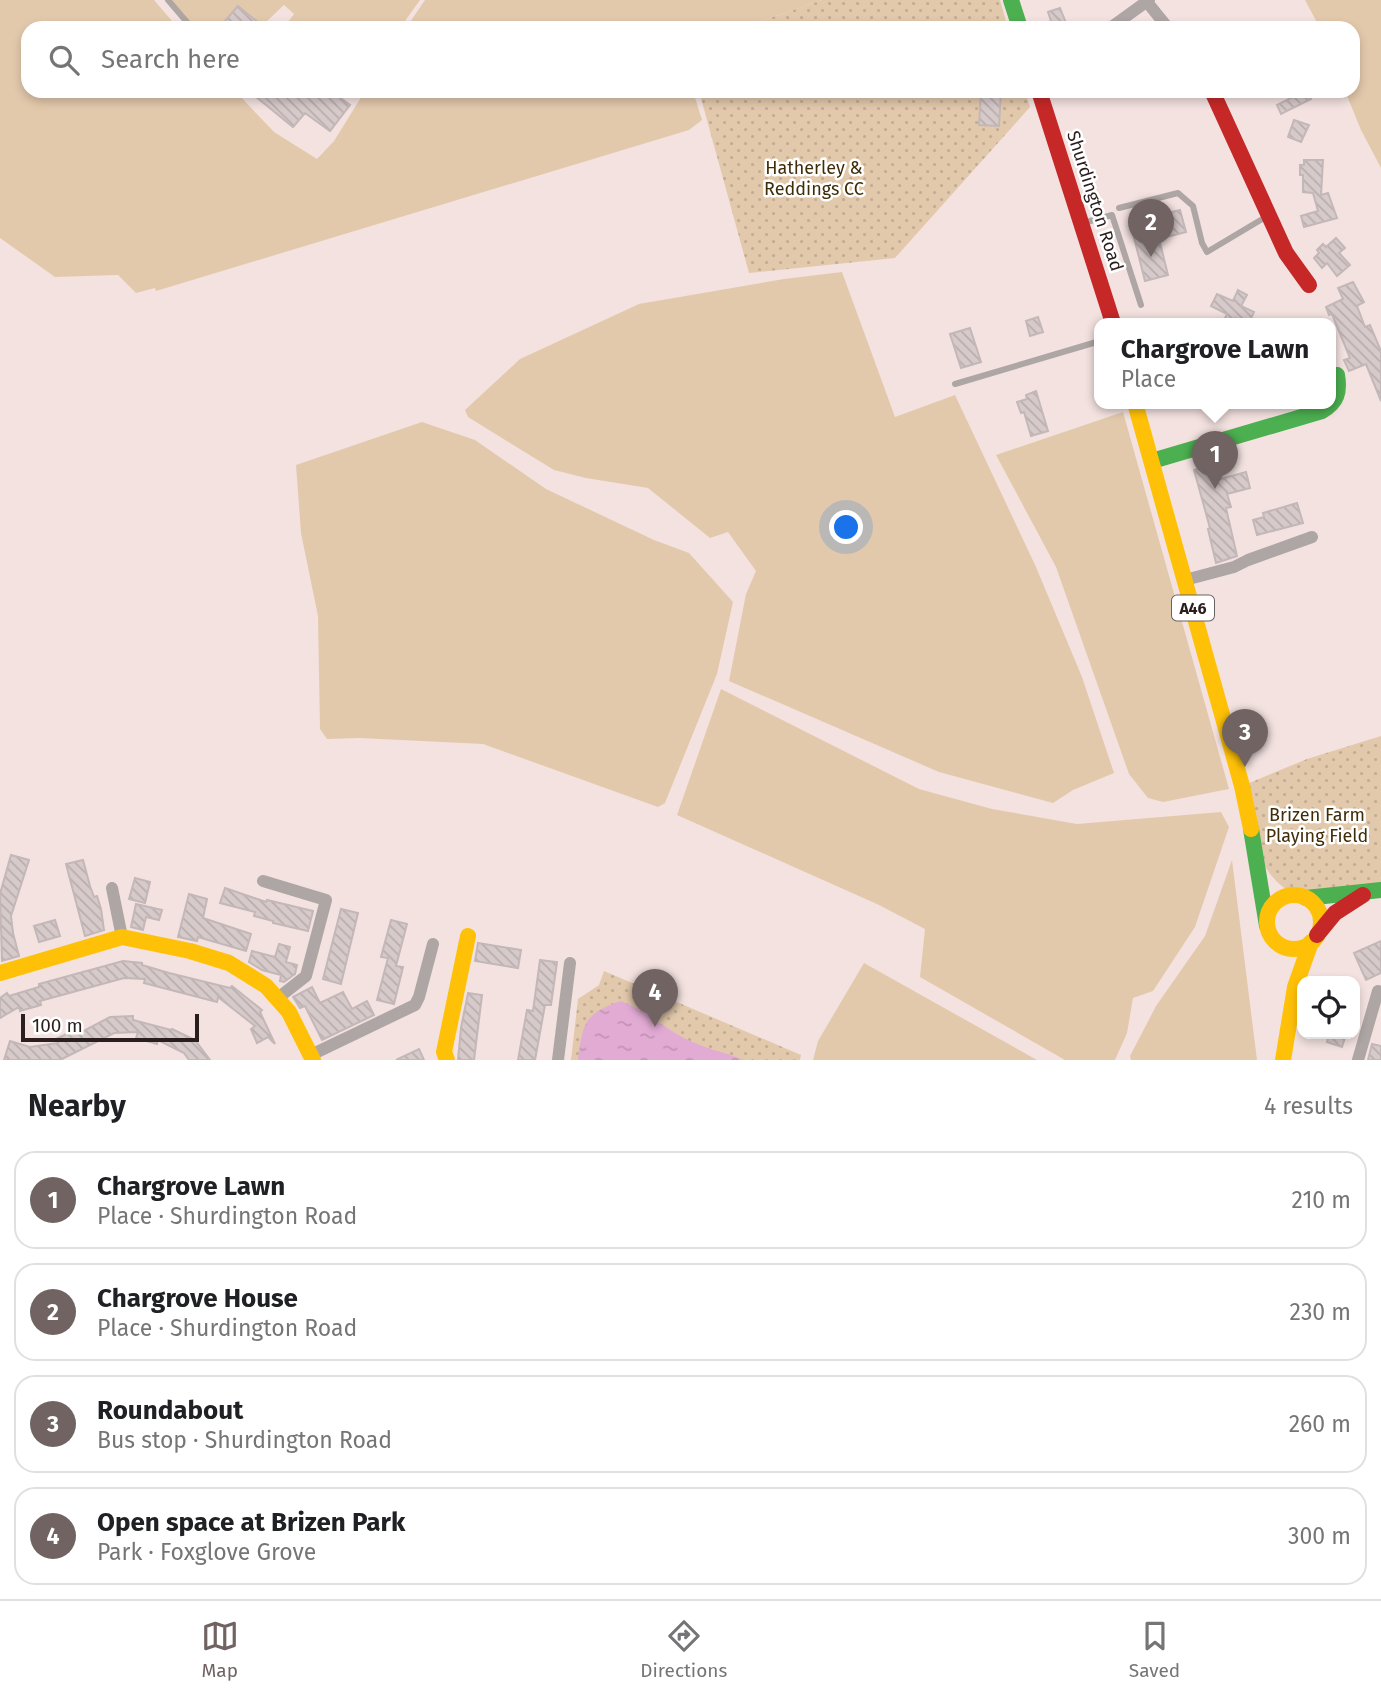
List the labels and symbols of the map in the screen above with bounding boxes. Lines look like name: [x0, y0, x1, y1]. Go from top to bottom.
street label: Shurdington Road: [1062, 128, 1128, 274]
park label: Hatherley & Reddings CC: [764, 157, 864, 200]
pin: 2: [1128, 199, 1174, 257]
pin: 1: [1192, 431, 1238, 489]
your location: [829, 510, 863, 544]
road number: A46: [1172, 596, 1214, 621]
pin: 3: [1222, 709, 1268, 767]
park label: Brizen Farm Playing Field: [1266, 804, 1368, 847]
pin: 4: [632, 969, 678, 1027]
scale bar: [21, 1011, 200, 1043]

